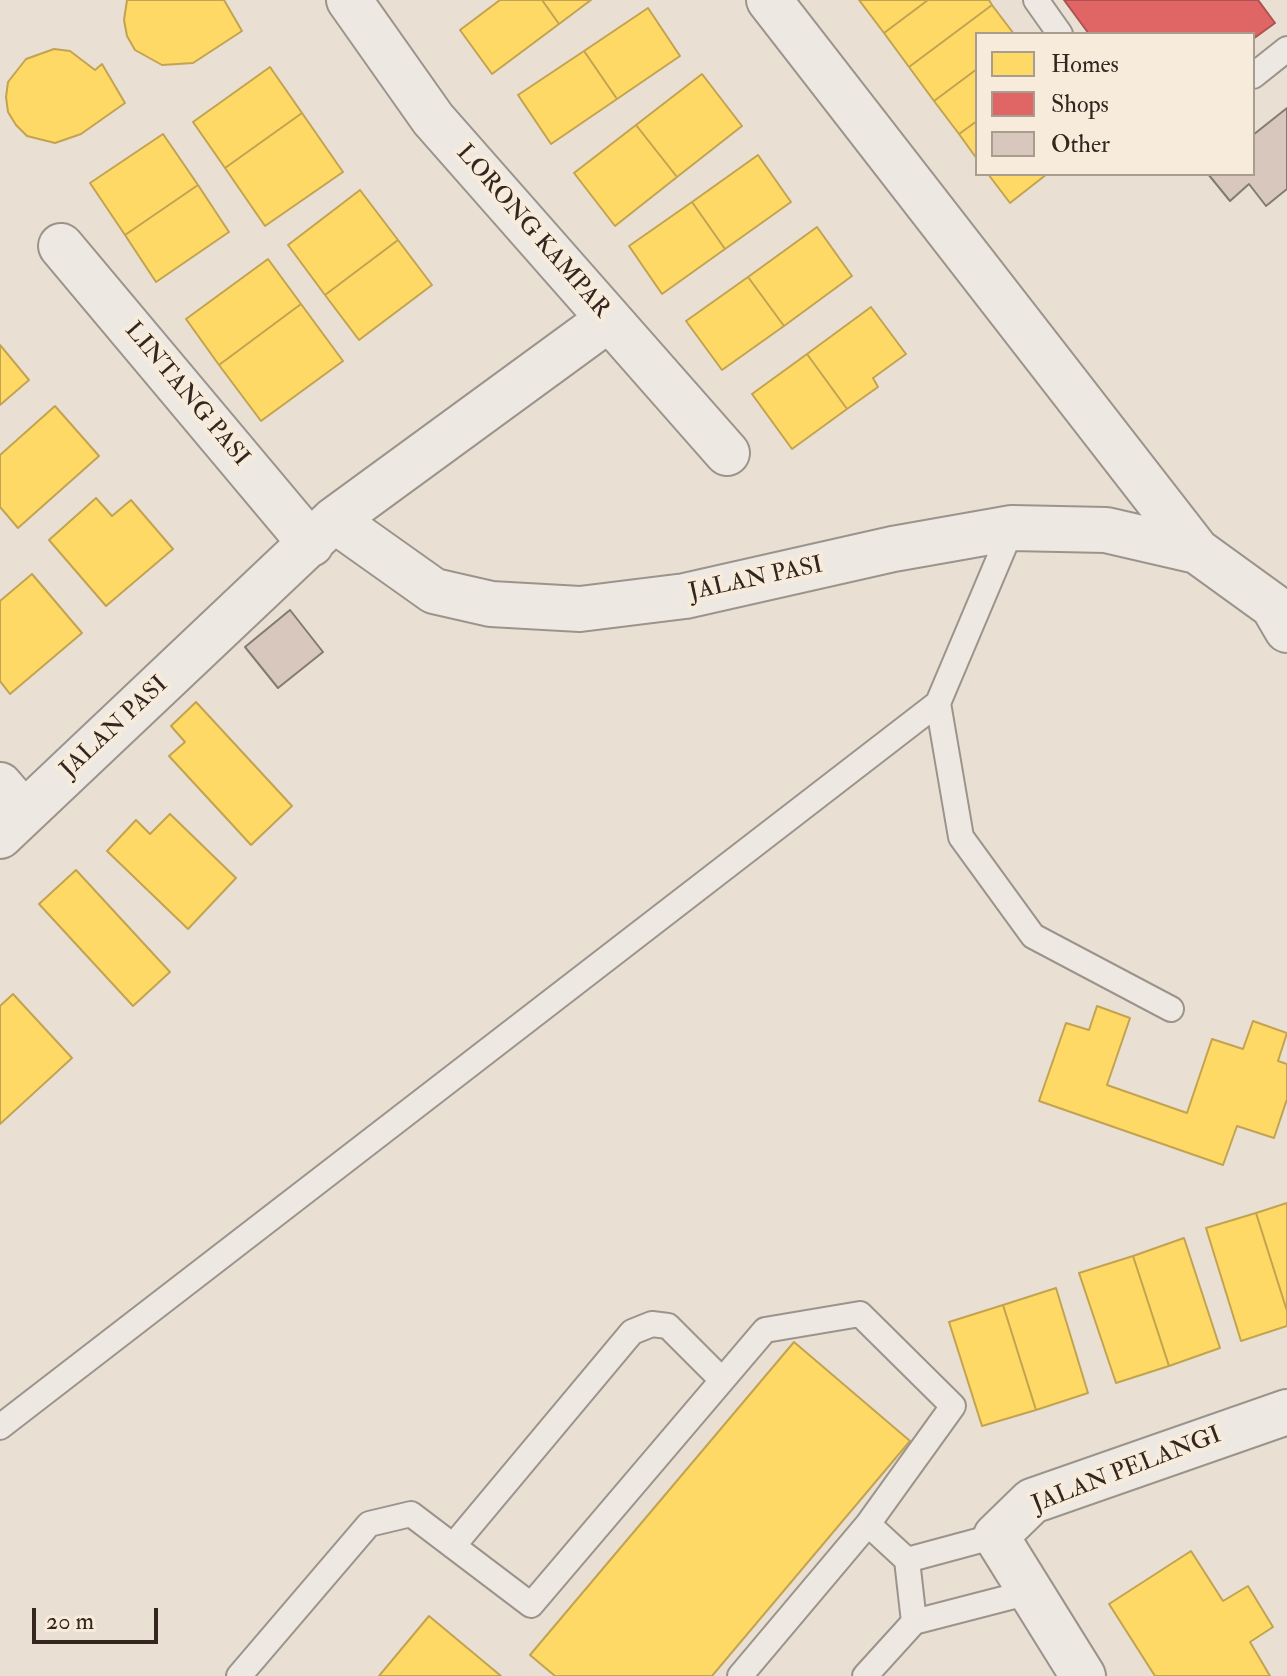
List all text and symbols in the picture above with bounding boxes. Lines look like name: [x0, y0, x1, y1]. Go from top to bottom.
legend: [975, 32, 1255, 176]
text: Homes: [1051, 49, 1119, 80]
text: Shops: [1051, 89, 1109, 120]
text: Other: [1051, 129, 1110, 160]
street label: LORONG KAMPAR: [449, 140, 615, 324]
street label: LINTANG PASI: [117, 317, 255, 473]
street label: JALAN PASI: [686, 552, 826, 608]
street label: JALAN PASI: [55, 671, 175, 785]
street label: JALAN PELANGI: [1028, 1422, 1226, 1520]
scale bar: [36, 1592, 162, 1642]
text: 20 m: [46, 1606, 94, 1637]

